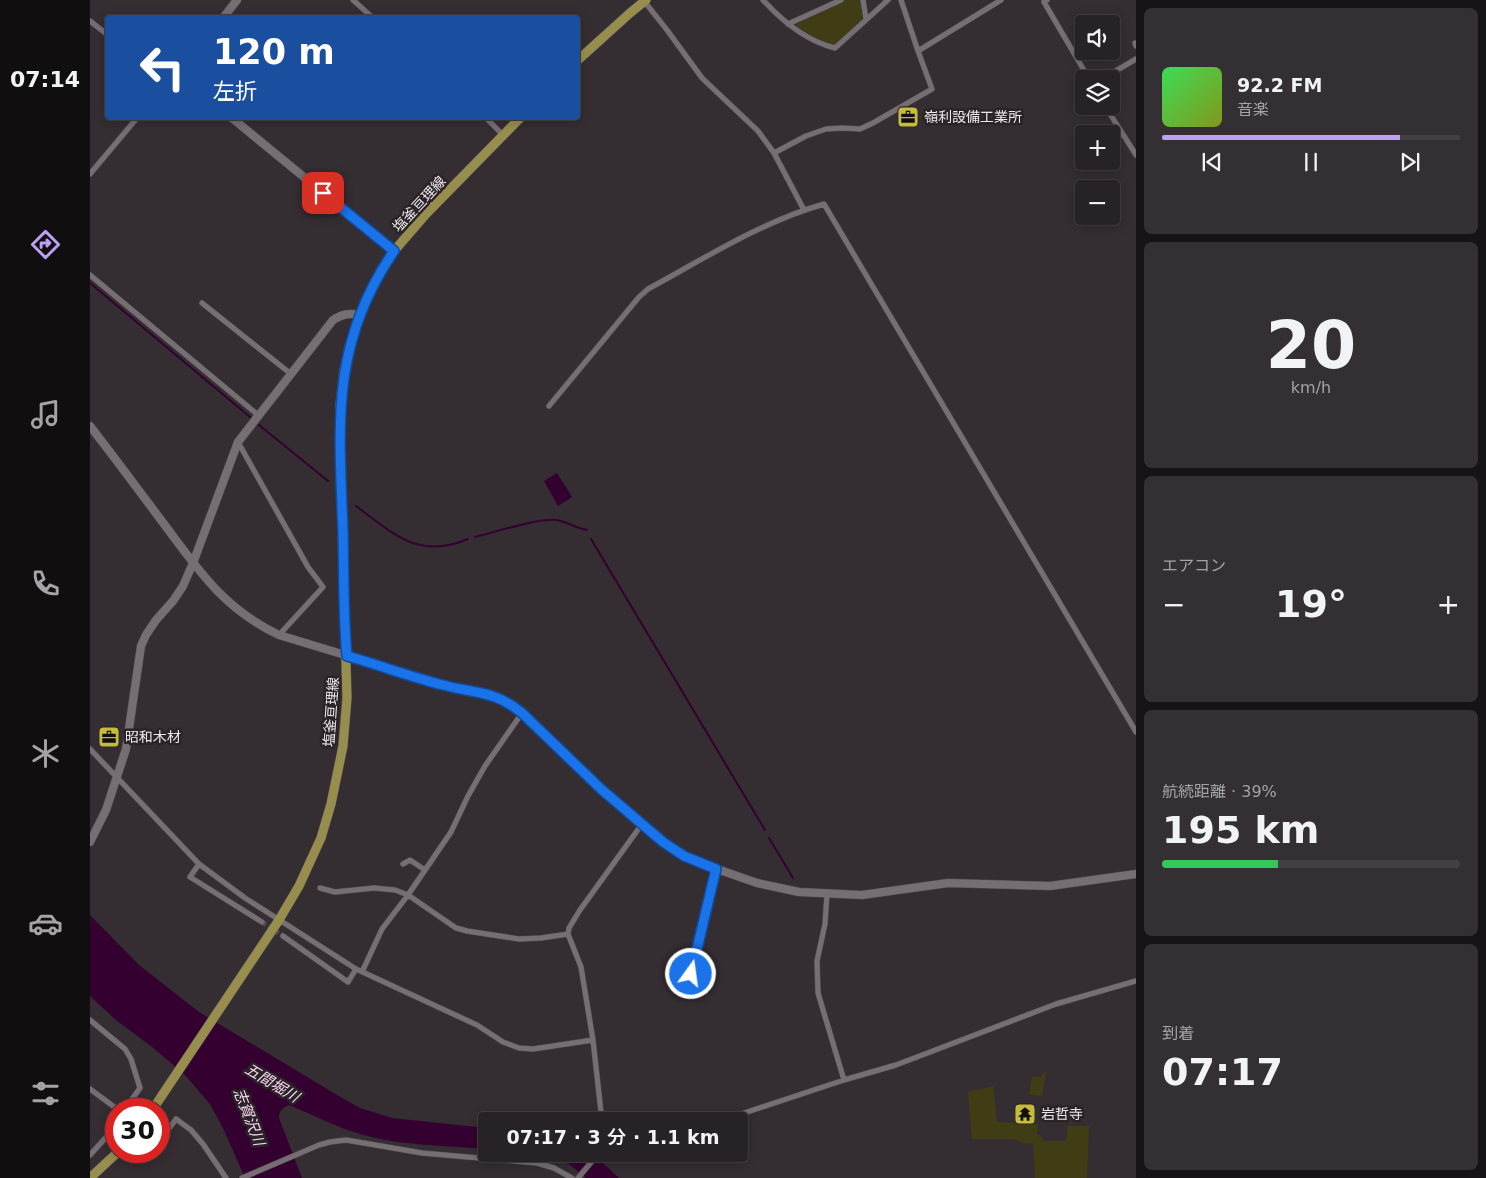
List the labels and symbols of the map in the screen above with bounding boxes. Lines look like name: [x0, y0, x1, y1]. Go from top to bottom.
office icon: 嶺利設備工業所: [896, 105, 920, 129]
place label: 嶺利設備工業所: [924, 109, 1022, 125]
pin: [302, 172, 344, 214]
street label: 塩釜亘理線: [389, 173, 449, 235]
street label: 塩釜亘理線: [321, 677, 341, 747]
office icon: 昭和木材: [97, 725, 121, 749]
place label: 昭和木材: [125, 729, 181, 745]
position arrow: [664, 947, 716, 999]
water label: 五間堀川: [242, 1060, 304, 1107]
water label: 志賀沢川: [230, 1086, 269, 1150]
speed limit sign: 30: [105, 1098, 170, 1163]
temple icon: 岩哲寺: [1013, 1102, 1037, 1126]
place label: 岩哲寺: [1041, 1106, 1083, 1122]

